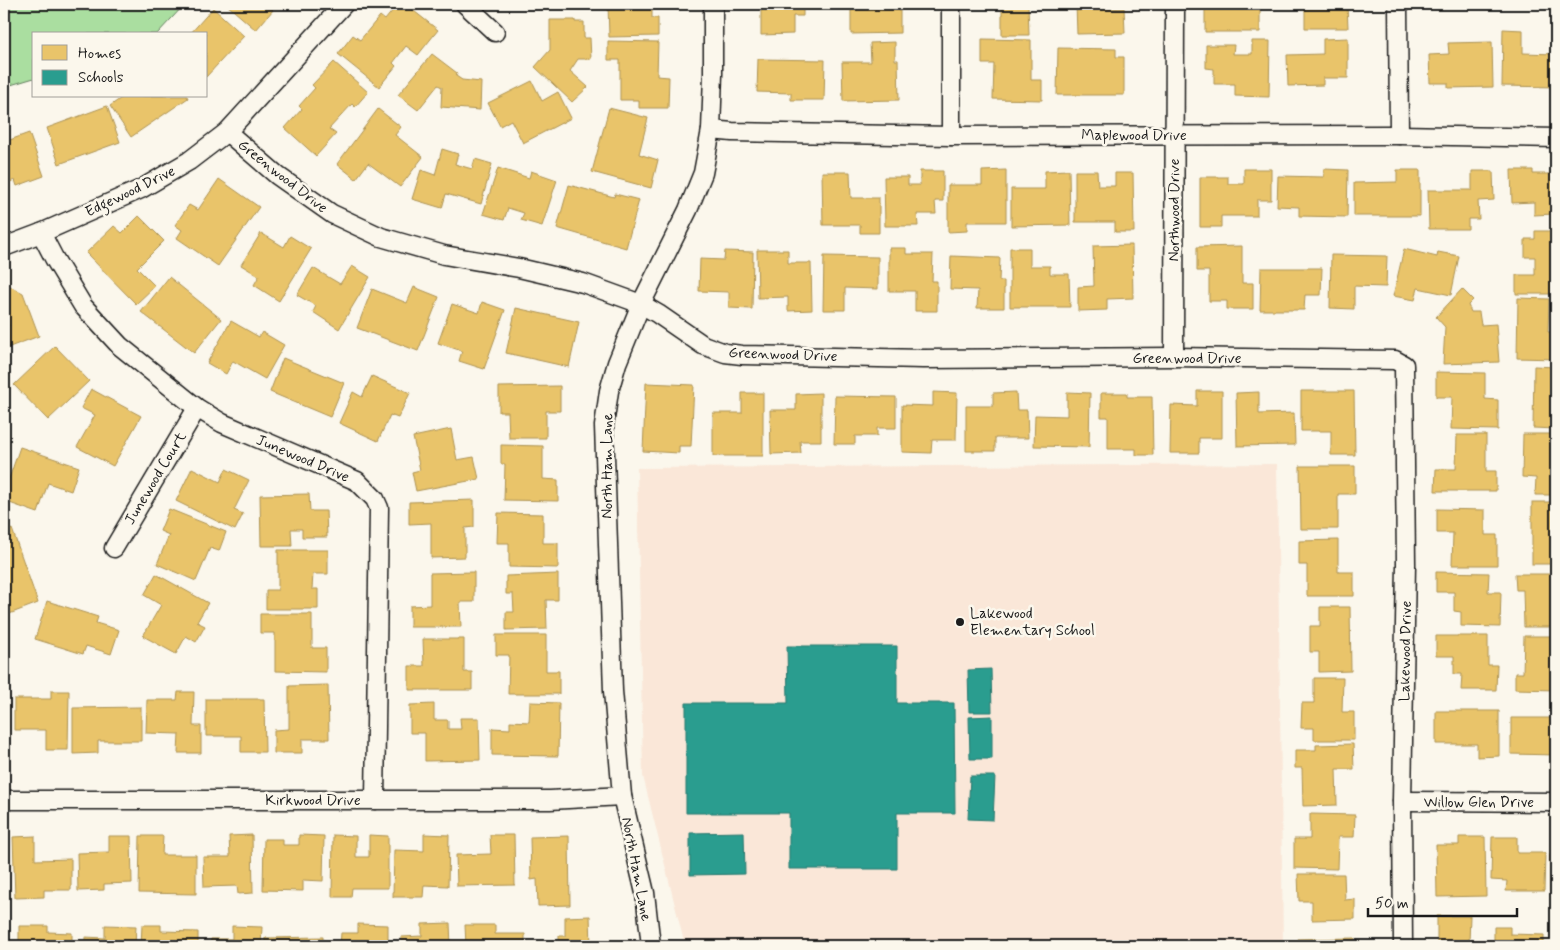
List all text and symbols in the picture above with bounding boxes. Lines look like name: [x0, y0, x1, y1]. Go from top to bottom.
legend: [32, 32, 208, 98]
text: Homes: [78, 44, 121, 64]
text: Schools: [78, 68, 124, 88]
street label: Maplewood Drive: [1081, 126, 1187, 146]
street label: Greenwood Drive: [233, 135, 332, 218]
street label: Northwood Drive: [1165, 158, 1185, 262]
street label: Edgewood Drive: [82, 161, 179, 223]
street label: Greenwood Drive: [728, 343, 838, 367]
street label: Greenwood Drive: [1132, 349, 1242, 369]
street label: North Ham Lane: [598, 413, 618, 519]
street label: Junewood Court: [120, 428, 192, 529]
street label: Junewood Drive: [253, 430, 352, 488]
street label: Lakewood Drive: [1395, 600, 1417, 701]
place label: Lakewood Elementary School: [970, 604, 1095, 641]
marker: Lakewood Elementary School: [954, 616, 966, 628]
street label: Kirkwood Drive: [265, 791, 361, 811]
street label: Willow Glen Drive: [1424, 793, 1534, 813]
street label: North Ham Lane: [616, 815, 656, 923]
scale bar: [1368, 885, 1516, 917]
text: 50 m: [1375, 894, 1409, 914]

